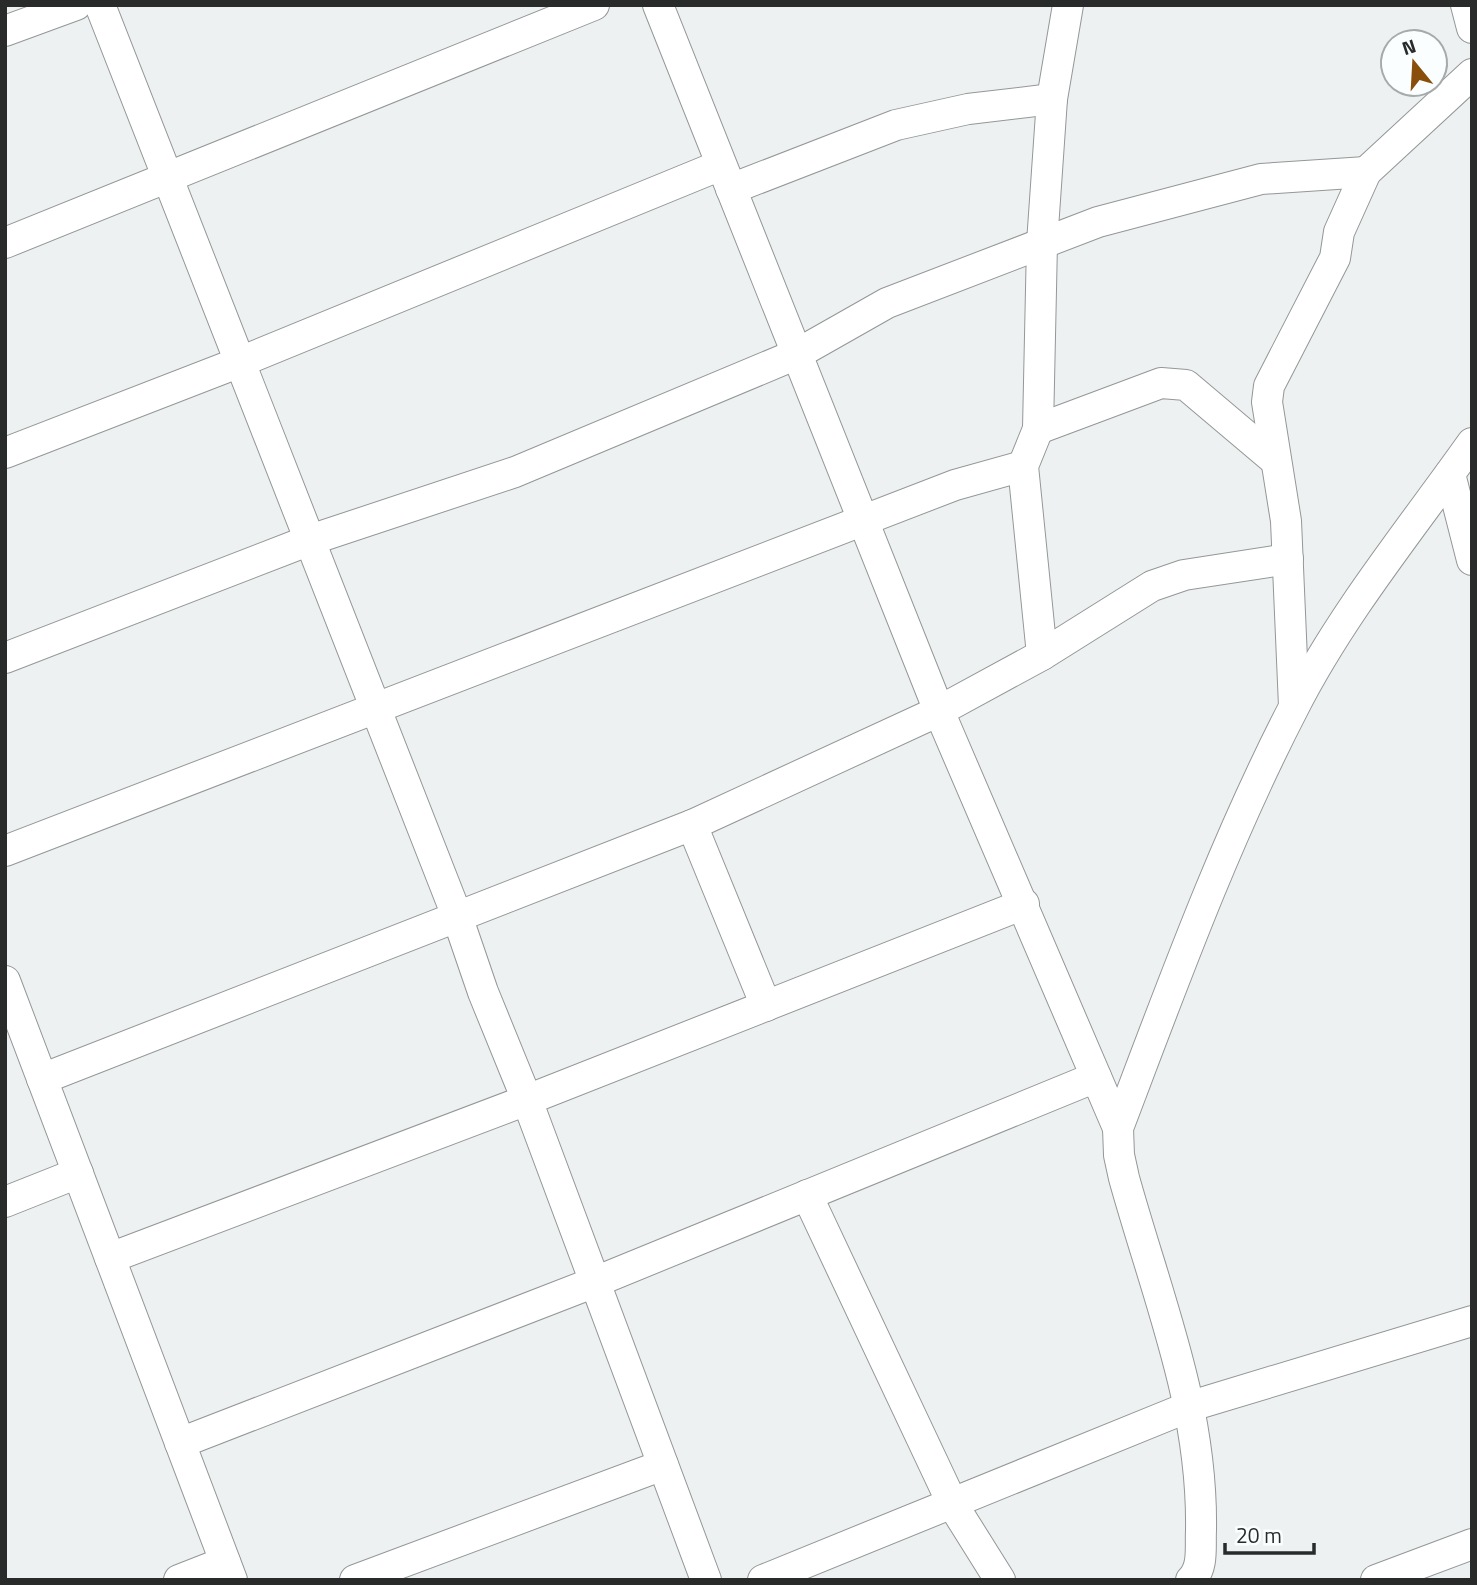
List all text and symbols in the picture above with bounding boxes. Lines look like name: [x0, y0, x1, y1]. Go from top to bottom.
north arrow: [1379, 28, 1449, 98]
text: N: [1398, 31, 1419, 62]
scale bar: [1225, 1512, 1314, 1556]
text: 20 m: [1236, 1519, 1282, 1551]

